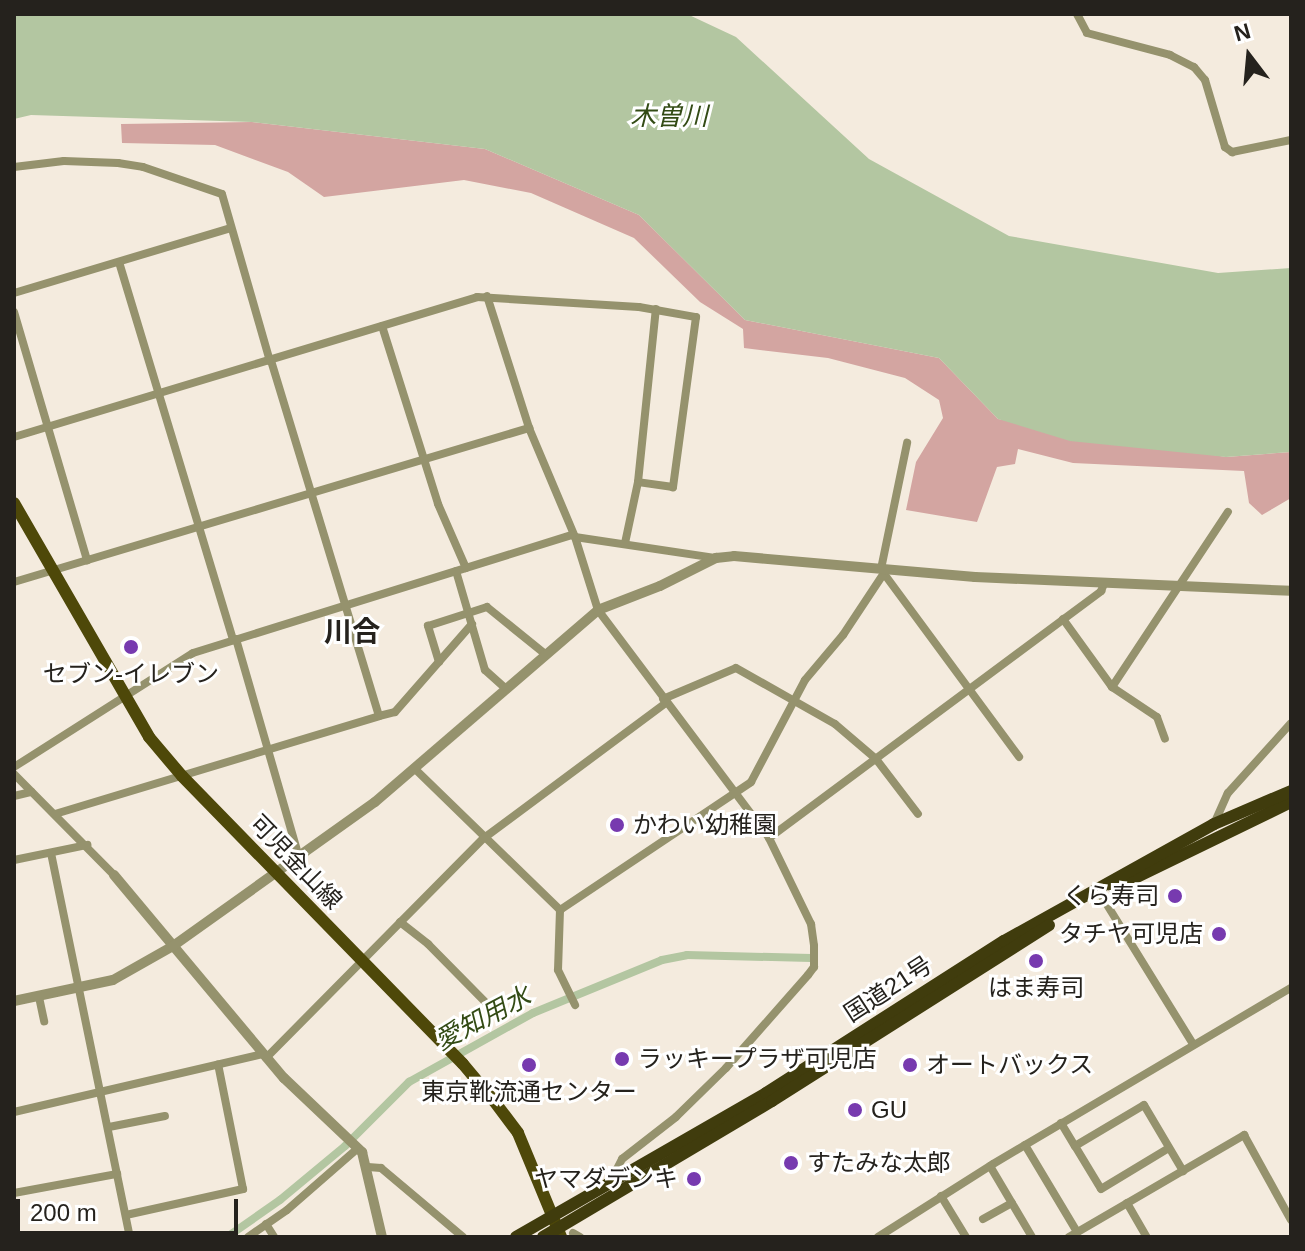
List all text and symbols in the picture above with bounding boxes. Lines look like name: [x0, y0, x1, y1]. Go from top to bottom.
north arrow: [1209, 16, 1289, 96]
text: N: [1231, 18, 1253, 47]
water label: 木曽川: [630, 101, 708, 133]
district label: 川合: [324, 615, 380, 649]
marker: セブン-イレブン: [122, 638, 140, 656]
place label: セブン-イレブン: [43, 660, 219, 688]
street label: 可児金山線: [244, 809, 348, 915]
place label: かわい幼稚園: [633, 811, 777, 839]
marker: かわい幼稚園: [608, 816, 626, 834]
place label: くら寿司: [1063, 882, 1159, 910]
marker: くら寿司: [1166, 887, 1184, 905]
place label: タチヤ可児店: [1059, 920, 1203, 948]
marker: タチヤ可児店: [1210, 925, 1228, 943]
street label: 国道21号: [839, 950, 937, 1028]
marker: はま寿司: [1027, 952, 1045, 970]
place label: はま寿司: [988, 974, 1084, 1002]
water label: 愛知用水: [430, 981, 536, 1057]
place label: ラッキープラザ可児店: [638, 1045, 878, 1073]
marker: ラッキープラザ可児店: [613, 1050, 631, 1068]
place label: オートバックス: [926, 1051, 1094, 1079]
marker: 東京靴流通センター: [520, 1056, 538, 1074]
marker: オートバックス: [901, 1056, 919, 1074]
place label: 東京靴流通センター: [421, 1078, 637, 1106]
place label: GU: [871, 1096, 907, 1124]
marker: GU: [846, 1101, 864, 1119]
place label: すたみな太郎: [807, 1149, 951, 1177]
marker: すたみな太郎: [782, 1154, 800, 1172]
place label: ヤマダデンキ: [534, 1165, 678, 1193]
marker: ヤマダデンキ: [685, 1170, 703, 1188]
scale bar: [20, 1183, 242, 1233]
text: 200 m: [30, 1199, 97, 1226]

